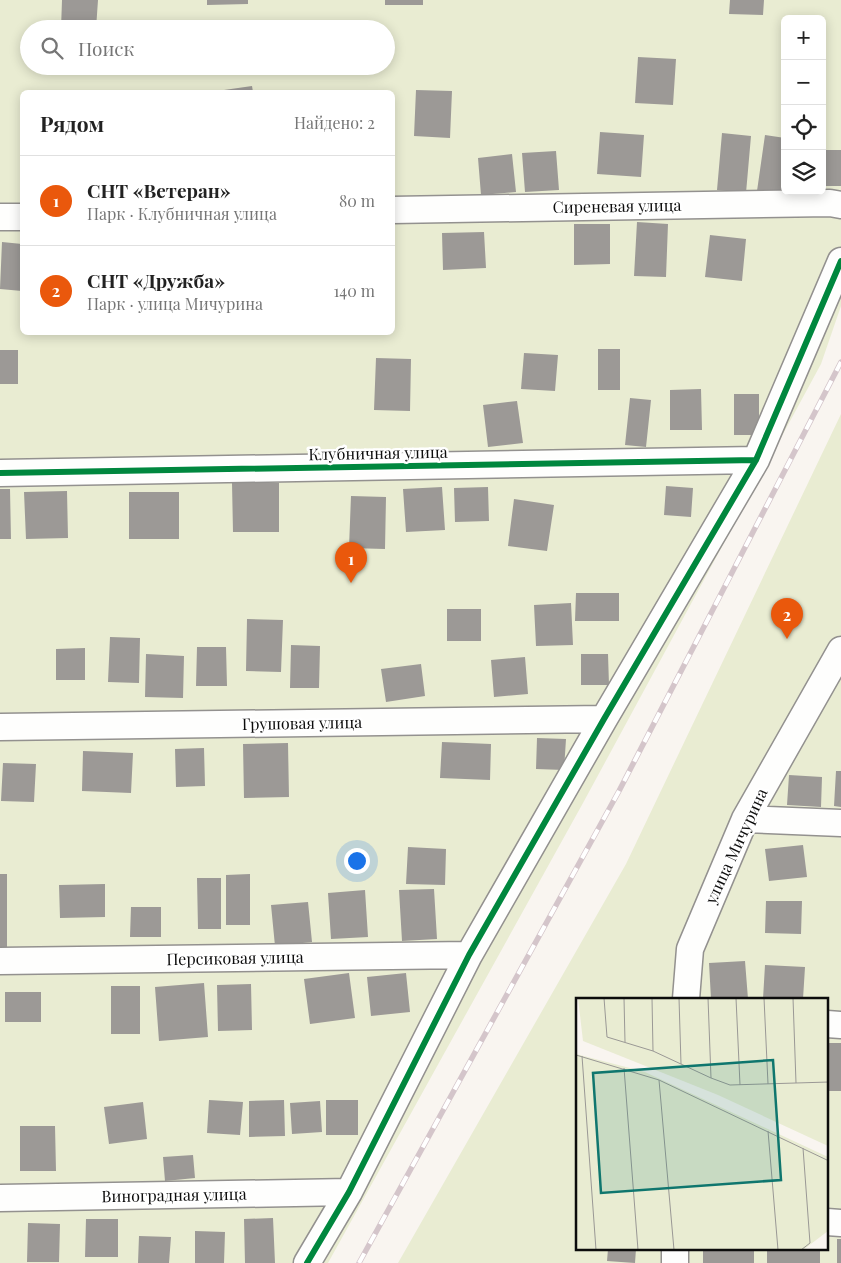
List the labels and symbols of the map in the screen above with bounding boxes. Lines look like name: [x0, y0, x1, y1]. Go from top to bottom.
street label: Сиреневая улица: [552, 194, 682, 217]
street label: Клубничная улица: [308, 441, 448, 464]
pin: 1: [335, 542, 367, 583]
pin: 2: [771, 598, 803, 639]
street label: Грушовая улица: [242, 711, 362, 734]
street label: улица Мичурина: [699, 785, 772, 908]
your location: [344, 848, 370, 874]
street label: Персиковая улица: [166, 946, 304, 969]
inset map: [576, 998, 828, 1250]
street label: Виноградная улица: [101, 1183, 247, 1206]

